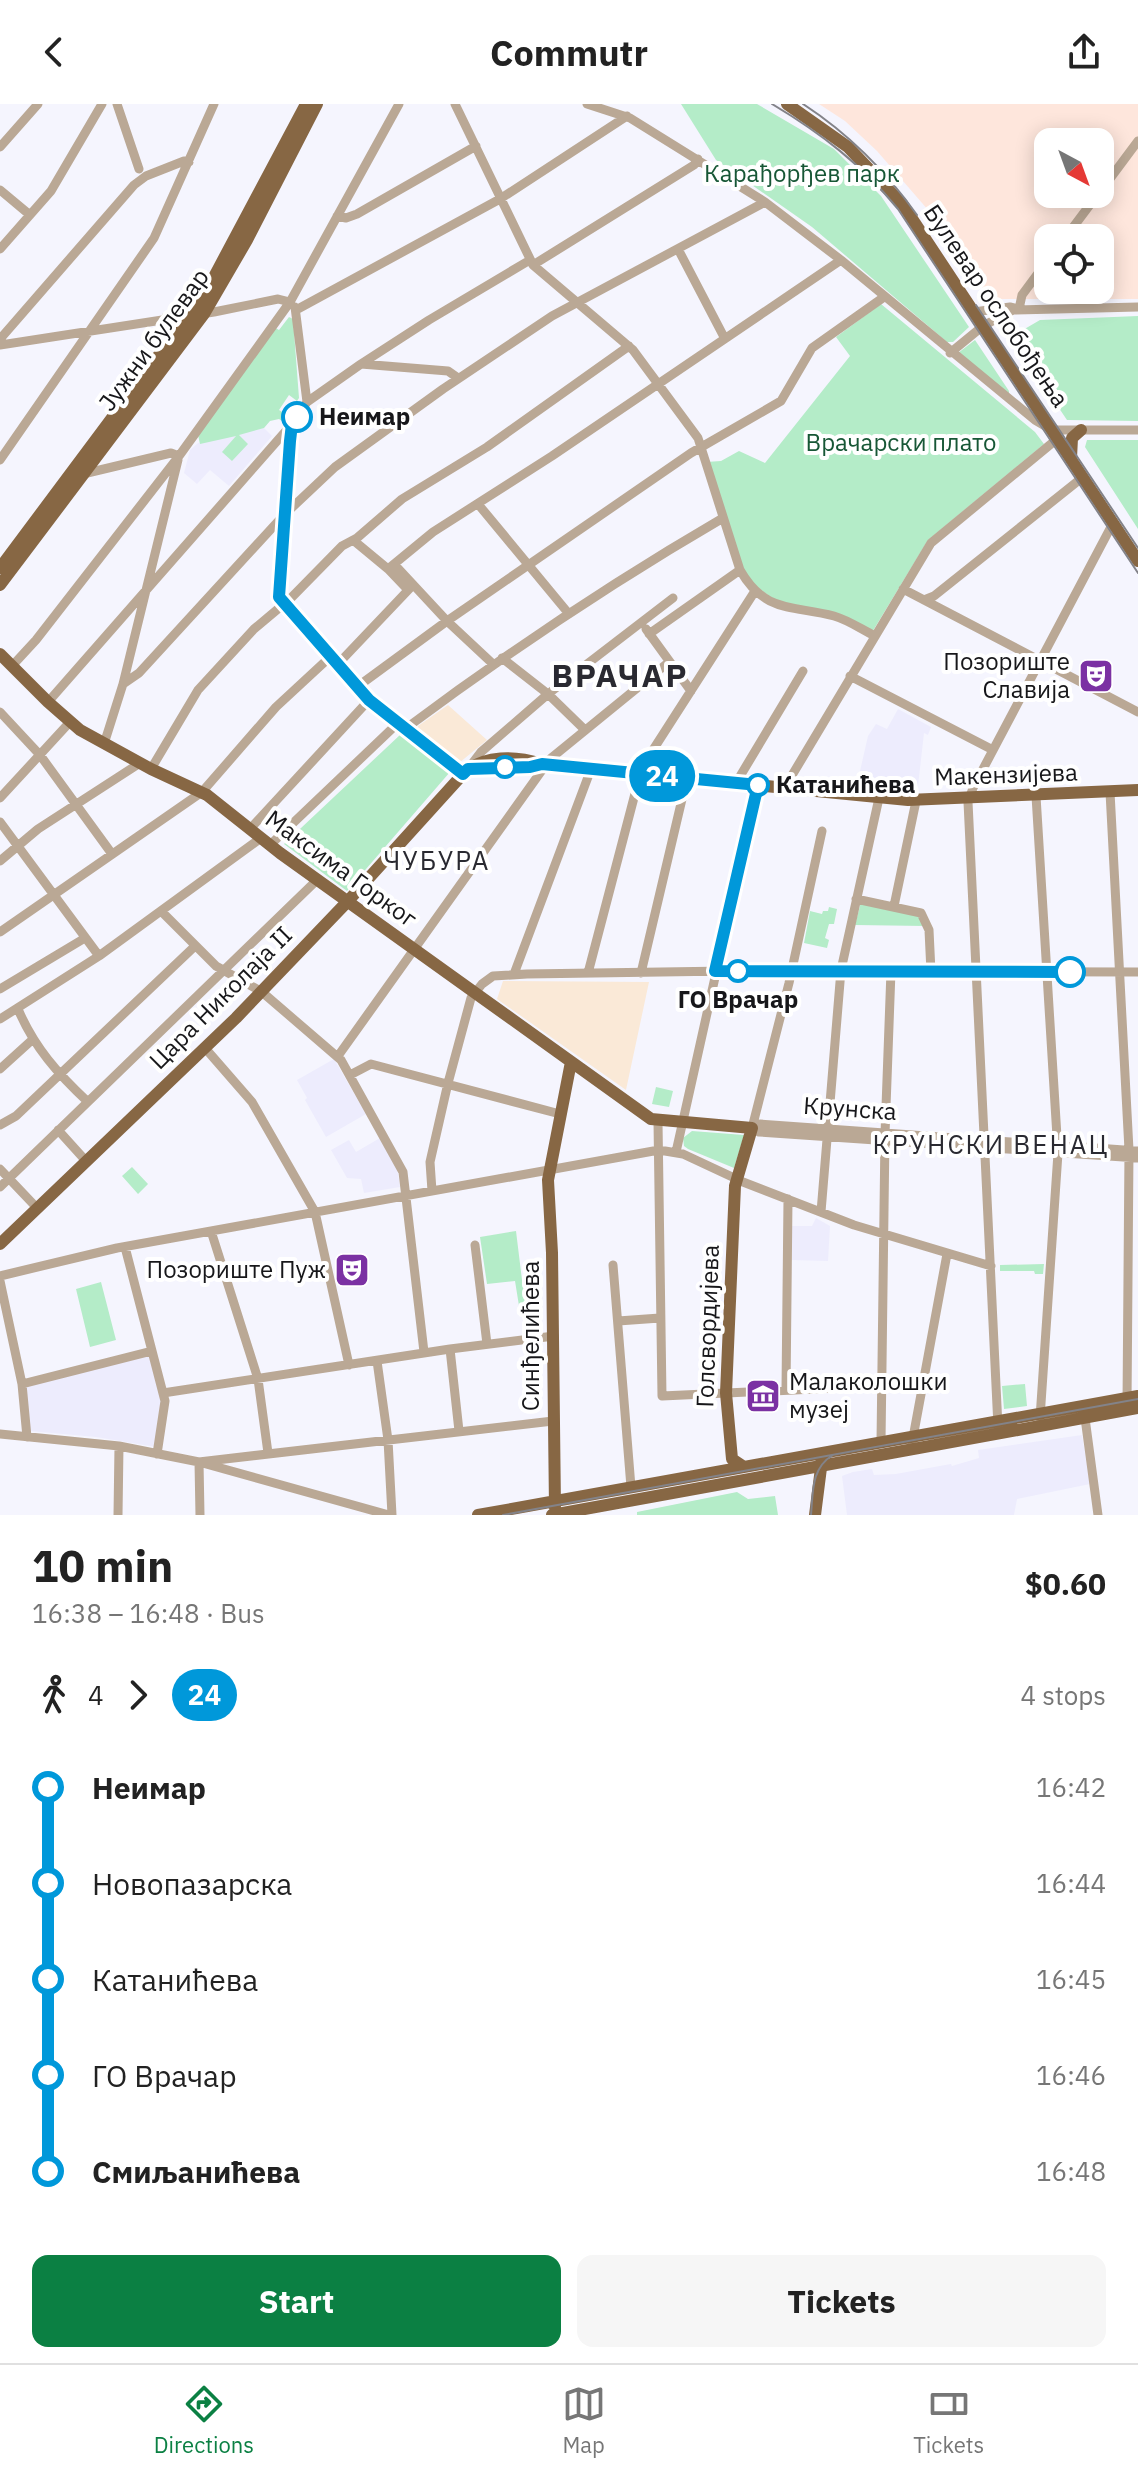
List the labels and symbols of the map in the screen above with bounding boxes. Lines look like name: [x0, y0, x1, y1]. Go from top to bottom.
north arrow: [1034, 128, 1114, 208]
park label: Карађорђев парк: [704, 157, 900, 189]
street label: Булевар ослобођења: [917, 198, 1077, 413]
street label: Јужни булевар: [91, 262, 216, 417]
place label: Неимар: [319, 400, 410, 432]
marker: Неимар: [282, 402, 312, 432]
park label: Врачарски плато: [806, 426, 996, 458]
place label: Позориште Славија: [943, 645, 1070, 705]
district label: ВРАЧАР: [552, 654, 688, 696]
theatre icon: Позориште Славија: [1077, 657, 1115, 695]
line badge: 24: [626, 750, 698, 802]
street label: Макензијева: [934, 755, 1079, 793]
unlabelled marker: [494, 756, 516, 778]
place label: Катанићева: [776, 768, 915, 800]
marker: Катанићева: [747, 774, 769, 796]
street label: Максима Горког: [259, 802, 424, 934]
district label: ЧУБУРА: [384, 843, 490, 877]
street label: Цара Николаја II: [142, 919, 299, 1076]
unlabelled marker: [1055, 957, 1085, 987]
marker: ГО Врачар: [727, 960, 749, 982]
place label: ГО Врачар: [678, 983, 798, 1015]
street label: Крунска: [802, 1089, 898, 1127]
district label: КРУНСКИ ВЕНАЦ: [873, 1127, 1109, 1161]
street label: Голсвордијева: [688, 1244, 726, 1408]
theatre icon: Позориште Пуж: [333, 1251, 371, 1289]
place label: Позориште Пуж: [147, 1253, 326, 1285]
street label: Синђелићева: [514, 1261, 546, 1411]
place label: Малаколошки музеј: [789, 1365, 948, 1425]
museum icon: Малаколошки музеј: [744, 1377, 782, 1415]

